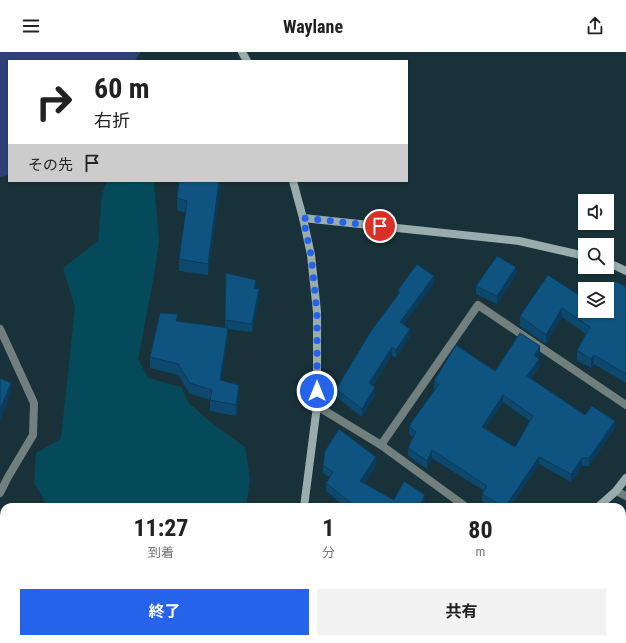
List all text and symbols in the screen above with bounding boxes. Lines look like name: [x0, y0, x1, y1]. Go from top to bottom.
icon: menu: [20, 15, 42, 37]
icon: share: [584, 15, 606, 37]
text: Waylane: [283, 16, 343, 37]
text: 60 m: [94, 72, 150, 105]
icon: right: [28, 76, 80, 128]
text: 右折: [94, 110, 130, 131]
icon: arrive: [81, 152, 103, 174]
text: その先: [28, 156, 73, 174]
map controls: [578, 194, 614, 318]
button: sound: [578, 194, 614, 230]
pin: [363, 209, 397, 243]
icon: arrive: [369, 215, 391, 237]
button: search: [578, 238, 614, 274]
button: layers: [578, 282, 614, 318]
position arrow: [296, 370, 338, 412]
text: 11:27: [133, 514, 188, 542]
text: 1: [322, 514, 334, 542]
text: 80: [468, 516, 493, 544]
text: m: [476, 544, 485, 559]
text: 到着: [148, 545, 174, 560]
text: 分: [322, 545, 335, 560]
button: 終了: [20, 589, 309, 635]
button: 共有: [317, 589, 606, 635]

